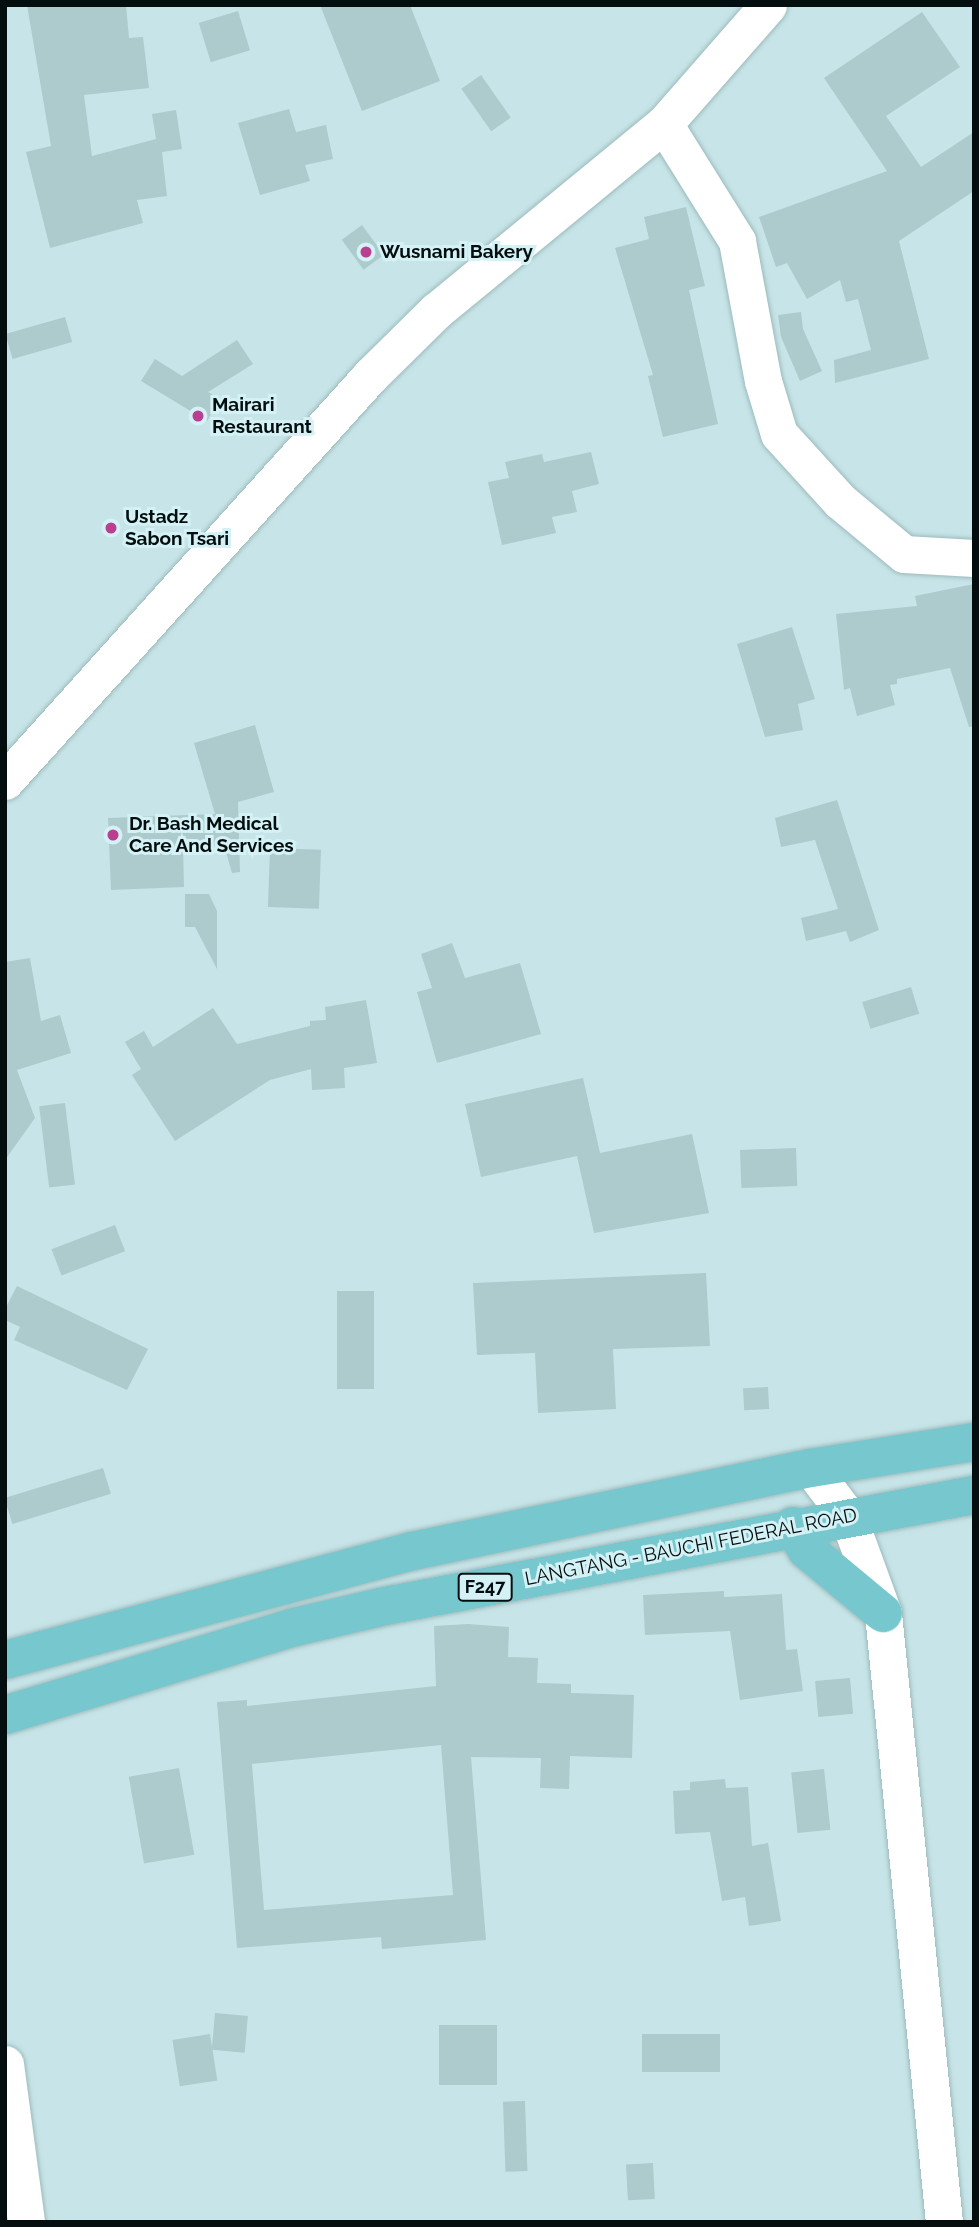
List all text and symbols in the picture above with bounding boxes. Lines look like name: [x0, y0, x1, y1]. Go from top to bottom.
place label: Wusnami Bakery: [380, 241, 533, 263]
marker: Wusnami Bakery: [358, 244, 374, 260]
place label: Mairari Restaurant: [212, 394, 312, 438]
marker: Mairari Restaurant: [190, 408, 206, 424]
place label: Ustadz Sabon Tsari: [125, 506, 230, 550]
marker: Ustadz Sabon Tsari: [103, 520, 119, 536]
place label: Dr. Bash Medical Care And Services: [129, 813, 294, 857]
marker: Dr. Bash Medical Care And Services: [103, 825, 123, 845]
street label: LANGTANG - BAUCHI FEDERAL ROAD: [523, 1504, 859, 1590]
road number: F247: [457, 1572, 513, 1602]

